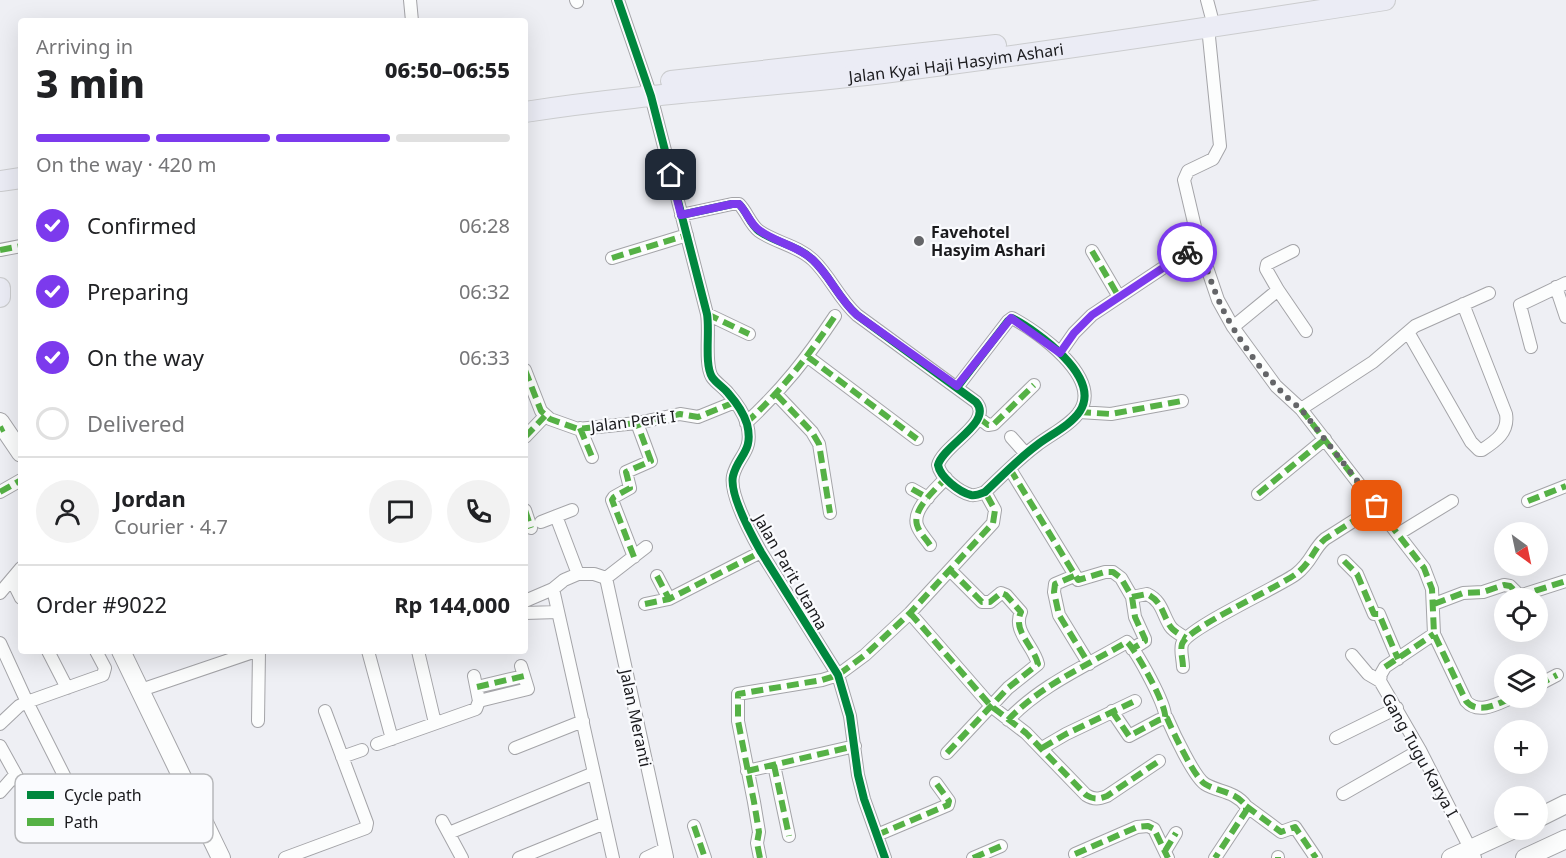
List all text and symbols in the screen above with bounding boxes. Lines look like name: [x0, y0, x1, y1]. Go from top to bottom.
text: Arriving in: [36, 33, 133, 60]
street label: Jalan Kyai Haji Hasyim Ashari: [846, 38, 1065, 88]
text: 06:50–06:55: [385, 54, 510, 84]
text: 3 min: [36, 56, 145, 109]
pin: [645, 149, 696, 200]
text: On the way · 420 m: [36, 151, 216, 178]
icon: home: [654, 158, 687, 191]
icon: check: [36, 209, 69, 242]
text: Confirmed: [87, 210, 197, 240]
text: 06:28: [459, 212, 510, 239]
place label: Favehotel Hasyim Ashari: [931, 221, 1046, 261]
courier: [1157, 222, 1217, 282]
marker: Favehotel Hasyim Ashari: [912, 234, 926, 248]
icon: bike: [1171, 236, 1204, 269]
icon: check: [36, 275, 69, 308]
text: Preparing: [87, 276, 189, 306]
text: 06:32: [459, 278, 510, 305]
icon: check: [36, 341, 69, 374]
text: On the way: [87, 342, 204, 372]
text: 06:33: [459, 344, 510, 371]
street label: Jalan Perit I: [587, 405, 677, 437]
text: Delivered: [87, 408, 185, 438]
button: person: [36, 480, 99, 543]
button: chat: [369, 480, 432, 543]
button: phone: [447, 480, 510, 543]
pin: [1351, 480, 1402, 531]
text: Jordan: [114, 483, 186, 513]
icon: bag: [1360, 489, 1393, 522]
street label: Jalan Parit Utama: [748, 508, 833, 634]
text: Courier · 4.7: [114, 513, 228, 540]
north arrow: [1494, 522, 1548, 576]
map controls: [1494, 522, 1548, 840]
button: locate: [1494, 588, 1548, 642]
text: Order #9022: [36, 589, 167, 619]
text: Rp 144,000: [394, 589, 510, 619]
button: layers: [1494, 654, 1548, 708]
street label: Jalan Meranti: [615, 665, 657, 769]
street label: Gang Tugu Karya I: [1377, 689, 1463, 821]
button: +: [1494, 720, 1548, 774]
legend: [15, 774, 213, 843]
text: Cycle path: [64, 784, 142, 806]
button: −: [1494, 786, 1548, 840]
text: Path: [64, 811, 98, 833]

